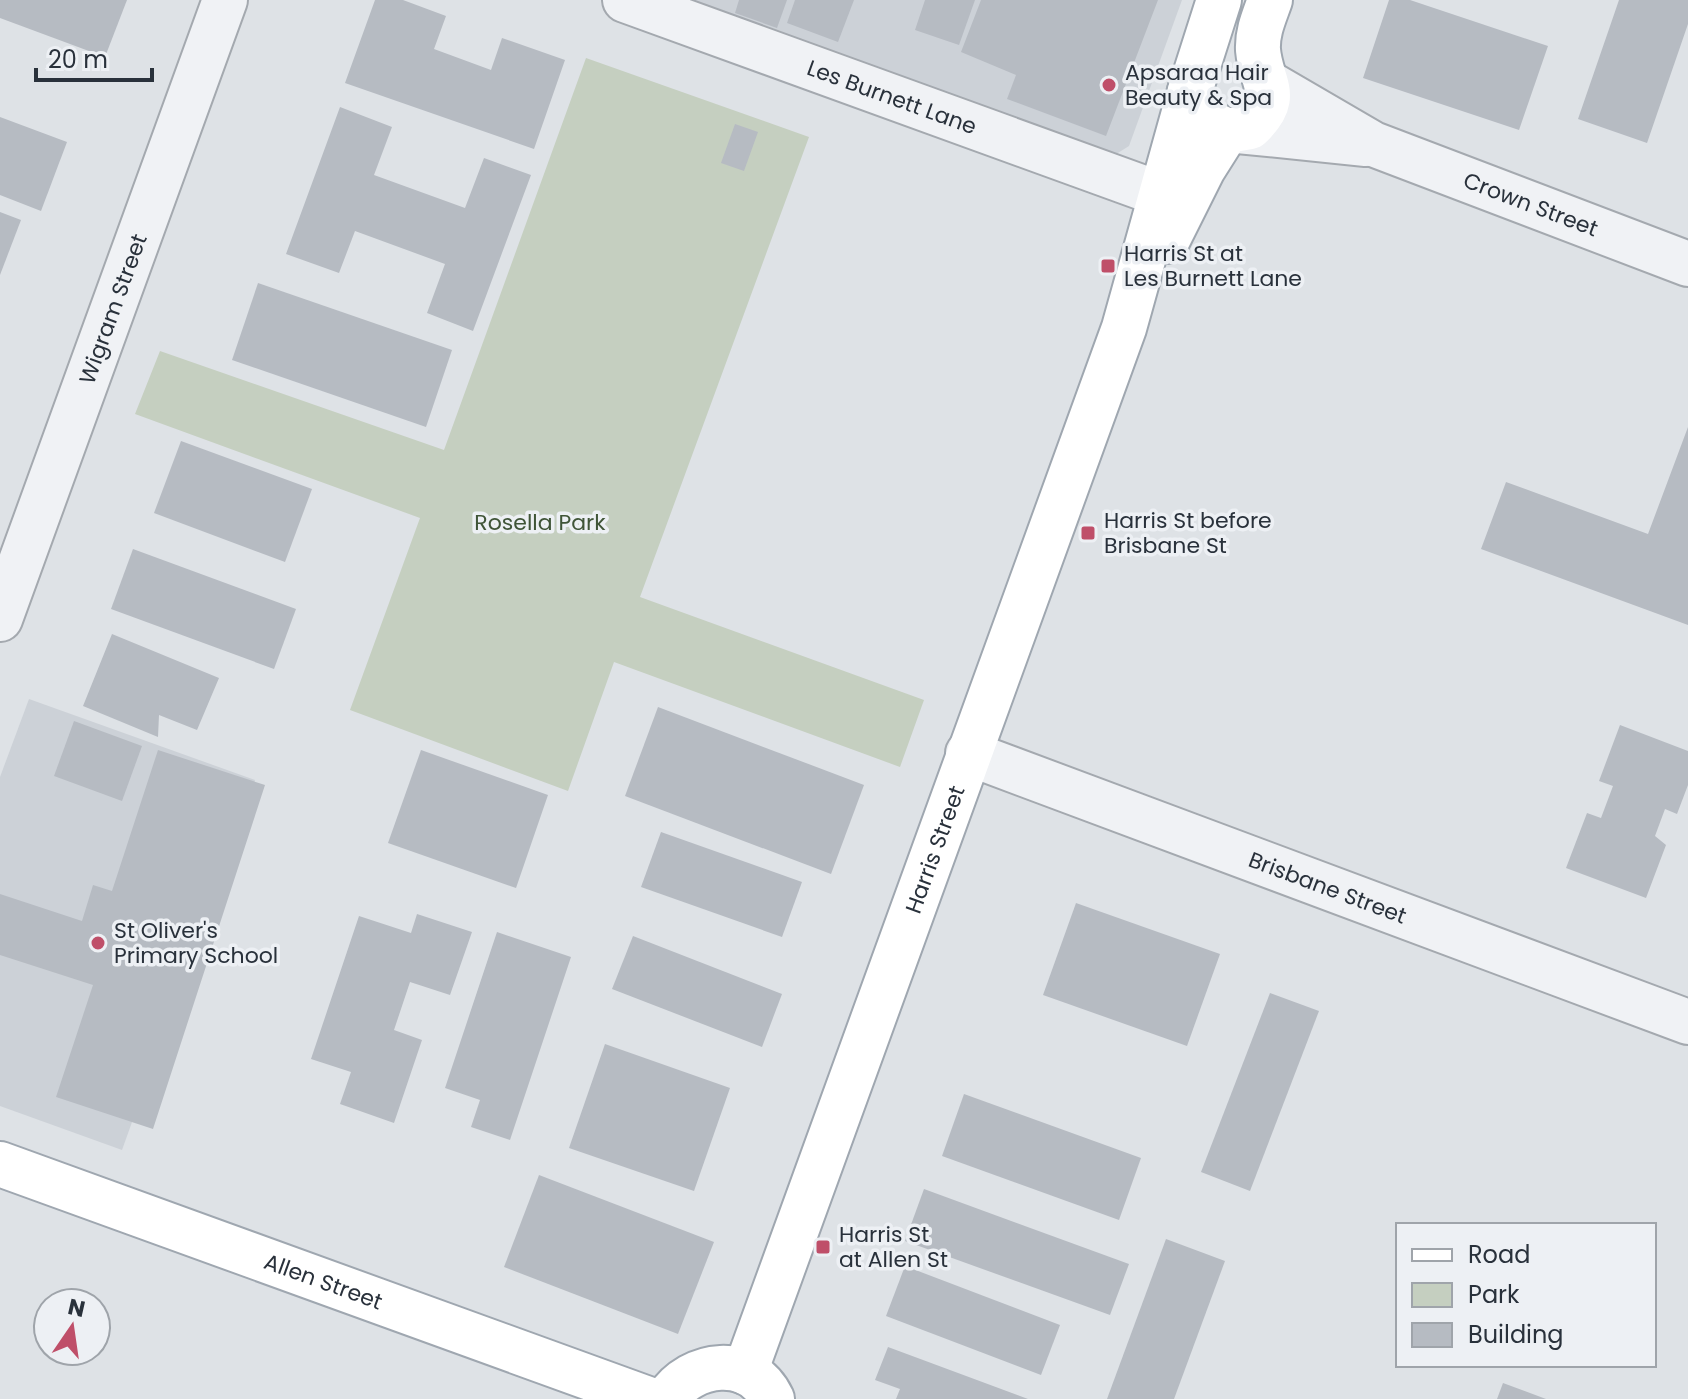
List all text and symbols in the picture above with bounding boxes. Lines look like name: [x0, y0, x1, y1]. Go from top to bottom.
scale bar: [36, 32, 152, 82]
text: 20 m: [48, 43, 108, 76]
street label: Les Burnett Lane: [803, 52, 981, 142]
place label: Apsaraa Hair Beauty & Spa: [1125, 57, 1272, 113]
marker: Apsaraa Hair Beauty & Spa: [1100, 76, 1118, 94]
street label: Crown Street: [1459, 164, 1602, 244]
street label: Wigram Street: [71, 229, 154, 388]
place label: Harris St at Les Burnett Lane: [1124, 238, 1302, 294]
marker: Harris St at Les Burnett Lane: [1099, 257, 1117, 275]
place label: Harris St before Brisbane St: [1104, 505, 1272, 561]
park label: Rosella Park: [474, 507, 606, 538]
marker: Harris St before Brisbane St: [1079, 524, 1097, 542]
street label: Harris Street: [897, 781, 972, 918]
street label: Brisbane Street: [1244, 844, 1411, 931]
place label: St Oliver's Primary School: [114, 915, 278, 971]
marker: St Oliver's Primary School: [89, 934, 107, 952]
place label: Harris St at Allen St: [839, 1219, 948, 1275]
legend: [1396, 1223, 1656, 1367]
marker: Harris St at Allen St: [814, 1238, 832, 1256]
text: Road: [1468, 1238, 1530, 1271]
street label: Allen Street: [260, 1246, 387, 1317]
text: Park: [1468, 1278, 1520, 1311]
north arrow: [32, 1287, 112, 1367]
text: N: [65, 1291, 88, 1325]
text: Building: [1468, 1318, 1564, 1351]

